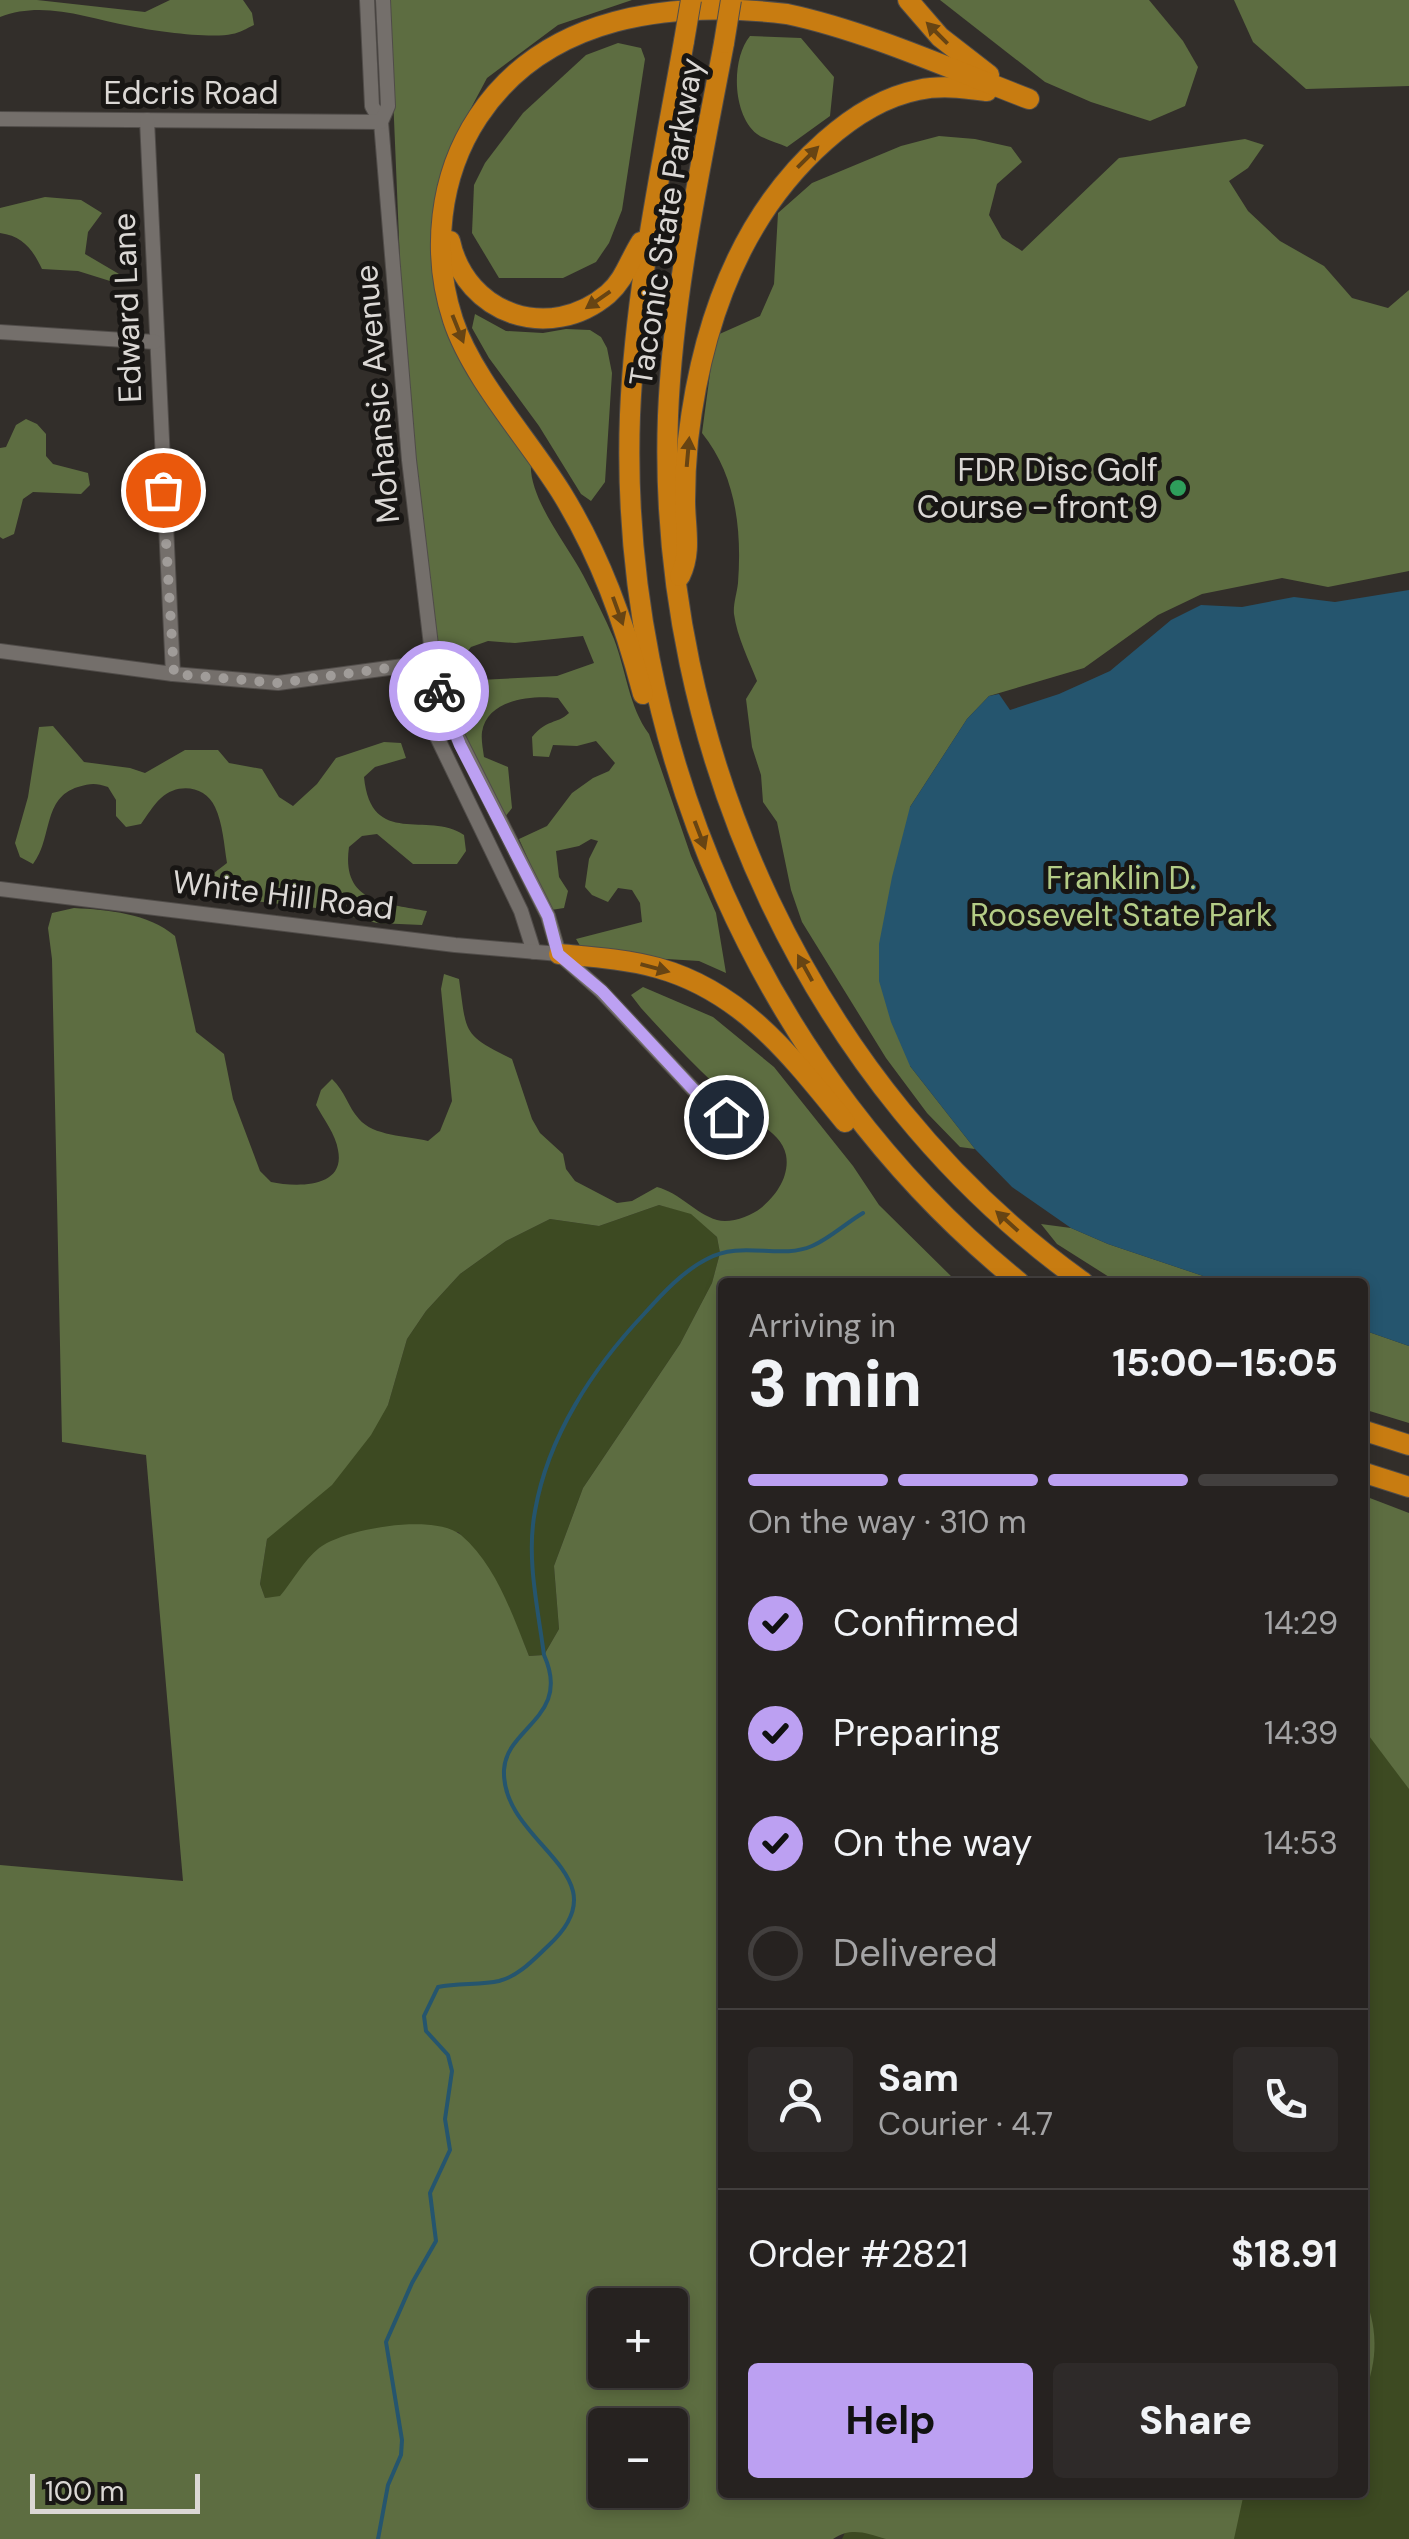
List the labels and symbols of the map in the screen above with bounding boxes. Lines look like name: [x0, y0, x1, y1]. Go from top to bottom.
one-way arrow: [925, 22, 949, 45]
street label: Taconic State Parkway: [619, 55, 713, 389]
street label: Edcris Road: [103, 72, 279, 114]
one-way arrow: [795, 146, 819, 170]
street label: Edward Lane: [103, 212, 151, 404]
street label: Mohansic Avenue: [345, 263, 409, 525]
one-way arrow: [584, 290, 611, 309]
one-way arrow: [450, 315, 466, 345]
one-way arrow: [680, 436, 696, 468]
pin: [121, 448, 206, 533]
place label: FDR Disc Golf Course - front 9: [917, 449, 1158, 528]
marker: FDR Disc Golf Course - front 9: [1167, 477, 1189, 499]
one-way arrow: [611, 596, 626, 626]
courier: [389, 641, 489, 741]
one-way arrow: [693, 821, 708, 851]
park label: Franklin D. Roosevelt State Park: [970, 857, 1272, 936]
street label: White Hill Road: [170, 861, 396, 929]
one-way arrow: [797, 954, 815, 982]
one-way arrow: [640, 961, 671, 977]
pin: [684, 1075, 769, 1160]
one-way arrow: [995, 1210, 1019, 1233]
scale bar: [30, 2469, 200, 2514]

